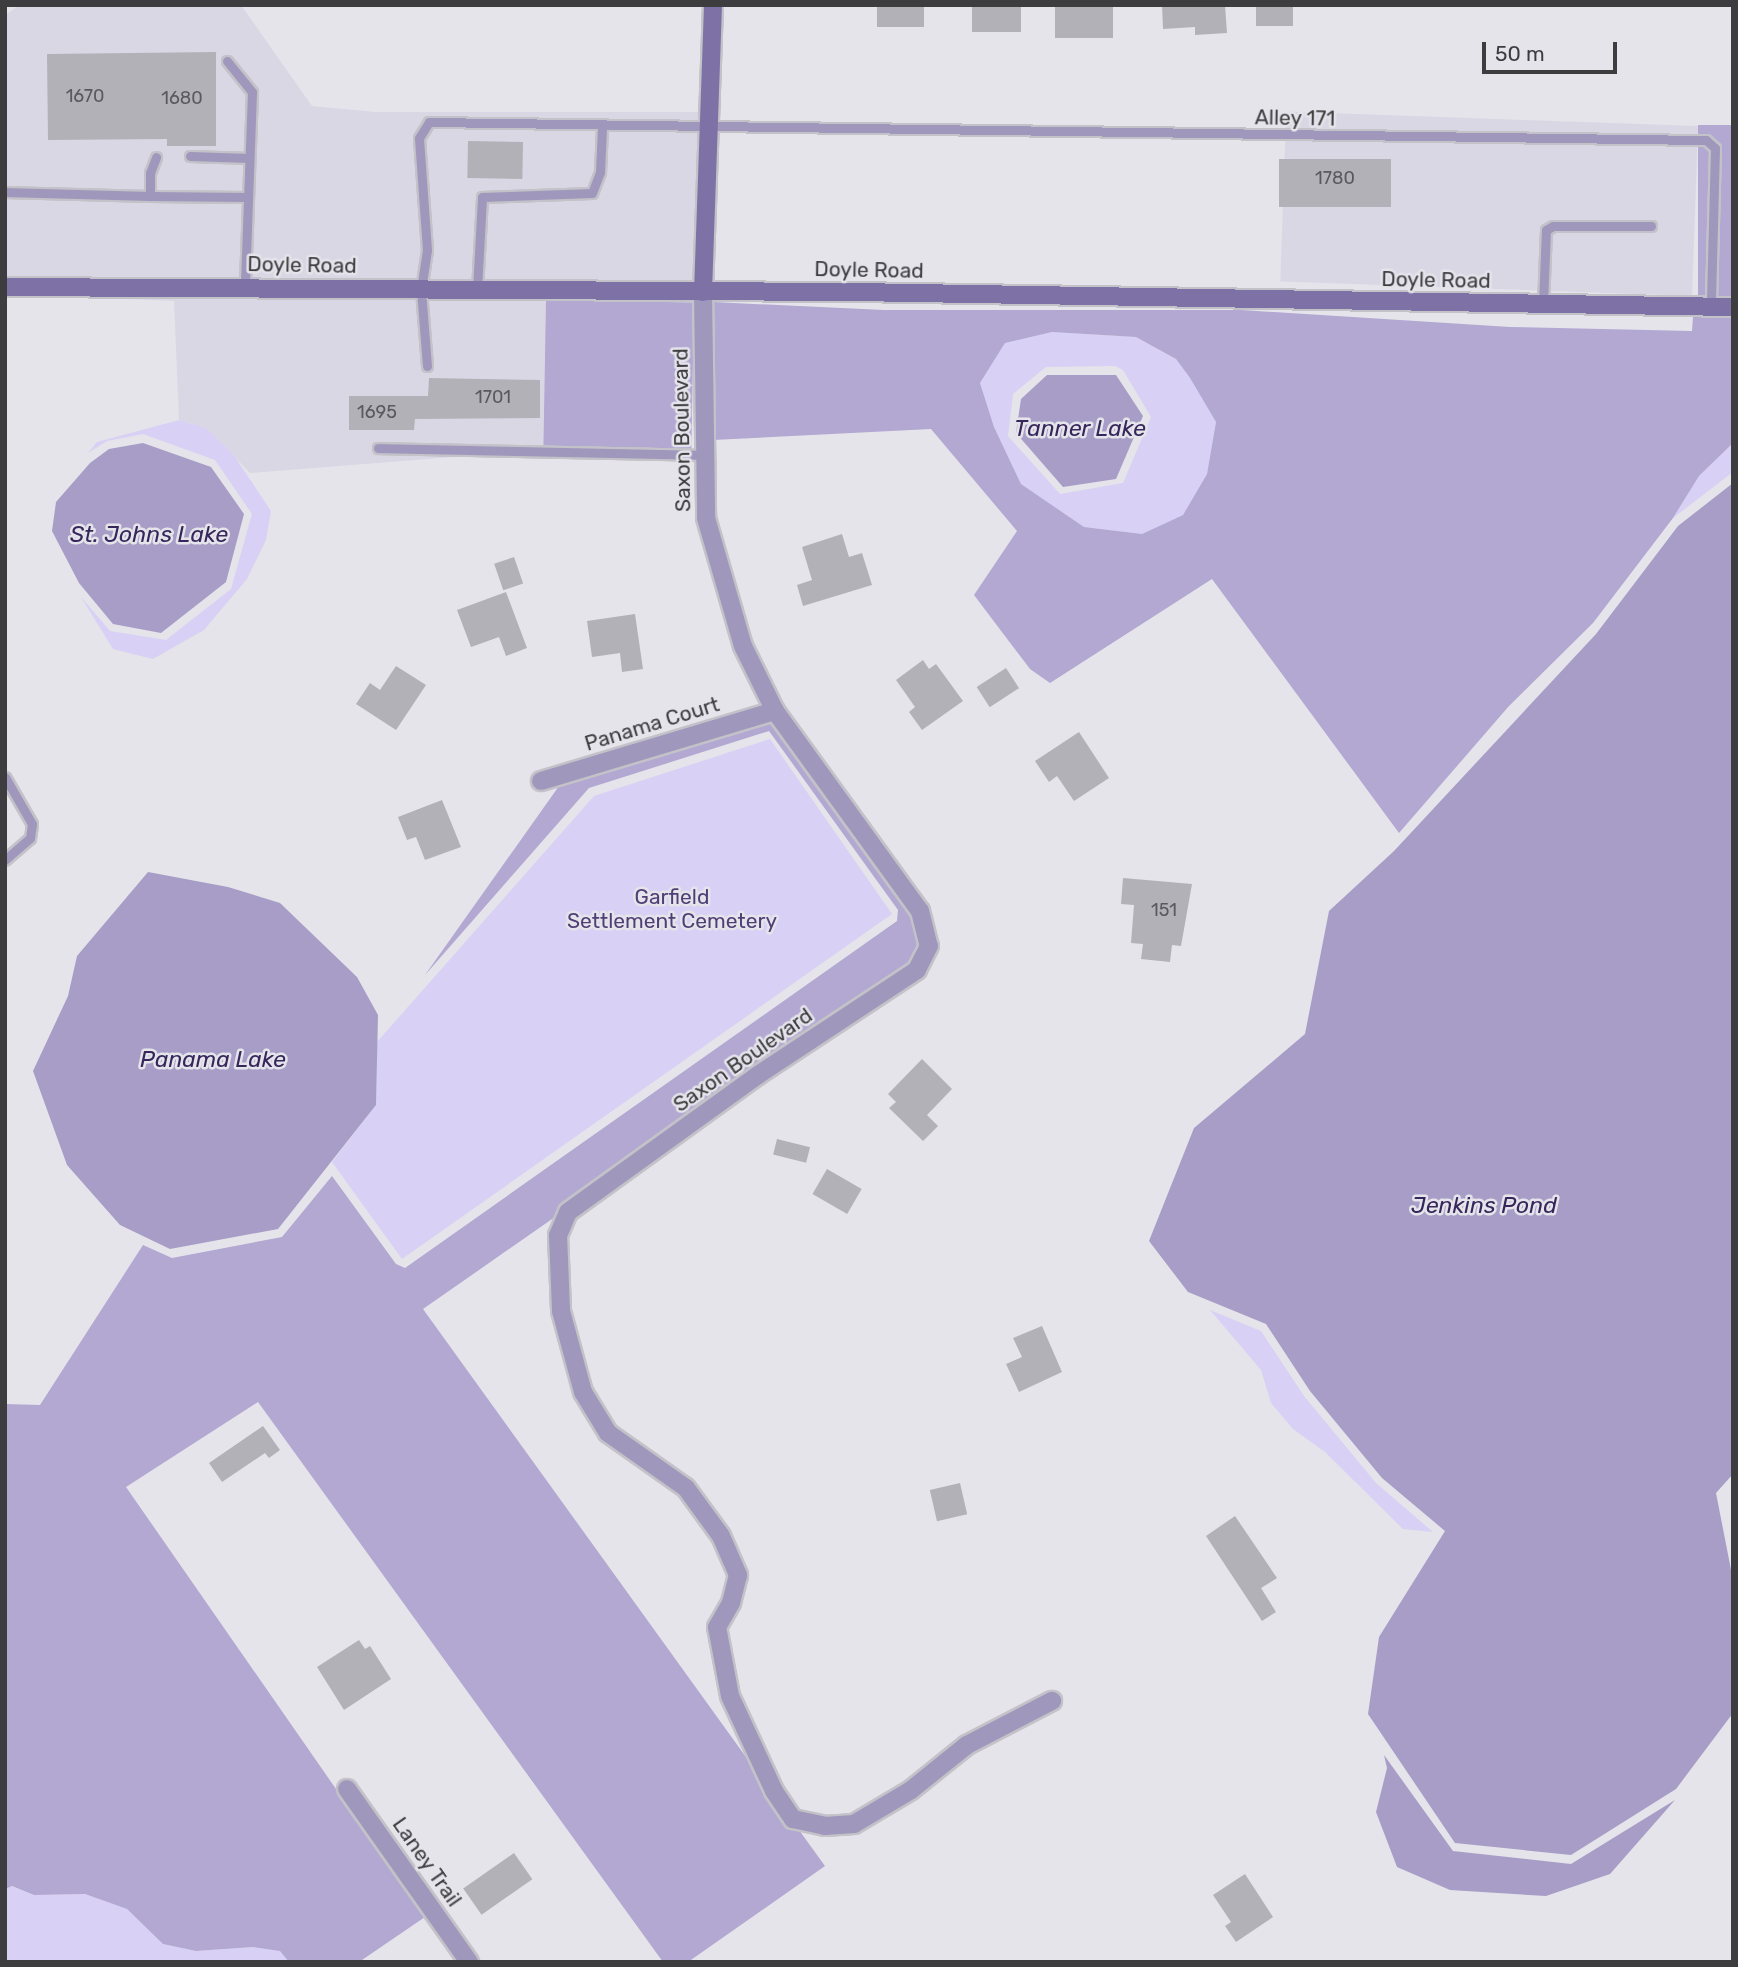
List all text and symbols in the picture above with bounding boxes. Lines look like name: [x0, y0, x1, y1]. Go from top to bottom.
scale bar: [1486, 28, 1621, 72]
text: 50 m: [1495, 41, 1545, 66]
house number: 1670: [66, 85, 104, 107]
house number: 1680: [161, 87, 203, 109]
street label: Alley 171: [1254, 105, 1336, 131]
house number: 1780: [1315, 167, 1355, 189]
street label: Doyle Road: [247, 251, 357, 279]
street label: Doyle Road: [814, 256, 924, 284]
street label: Doyle Road: [1381, 266, 1491, 294]
street label: Saxon Boulevard: [668, 348, 696, 512]
house number: 1701: [475, 386, 511, 408]
house number: 1695: [357, 401, 397, 423]
water label: Tanner Lake: [1014, 414, 1146, 442]
water label: St. Johns Lake: [70, 520, 228, 548]
street label: Panama Court: [582, 692, 722, 756]
park label: Garfield Settlement Cemetery: [567, 884, 777, 934]
house number: 151: [1151, 899, 1177, 921]
street label: Saxon Boulevard: [669, 1003, 817, 1117]
water label: Panama Lake: [140, 1045, 286, 1073]
water label: Jenkins Pond: [1411, 1191, 1557, 1219]
street label: Laney Trail: [387, 1812, 467, 1912]

